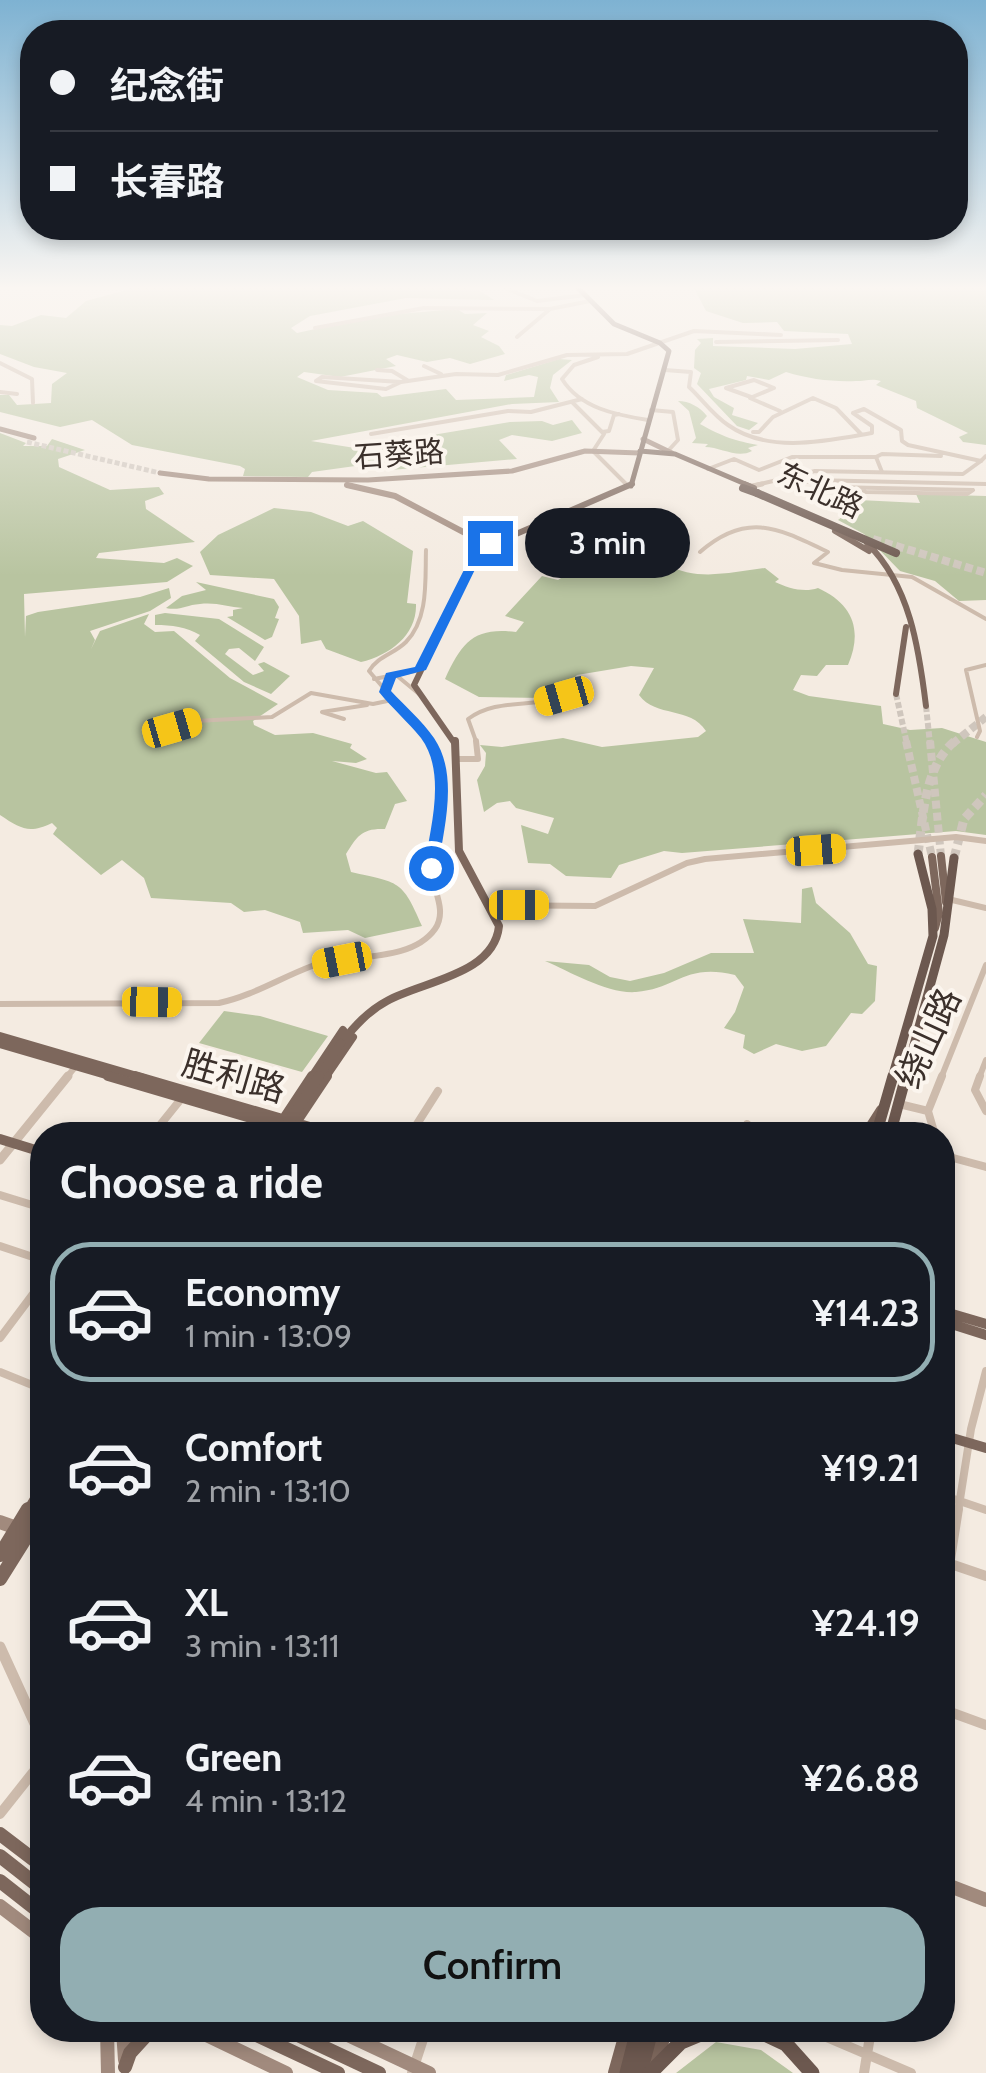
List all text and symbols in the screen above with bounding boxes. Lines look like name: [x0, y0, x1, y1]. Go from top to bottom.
text: 纪念街: [110, 62, 224, 109]
text: 长春路: [110, 158, 224, 205]
street label: 石葵路: [353, 432, 445, 476]
street label: 东北路: [771, 454, 869, 526]
callout: 3 min: [525, 508, 690, 578]
route end: [468, 521, 513, 566]
text: 3 min: [569, 523, 646, 562]
car: [531, 673, 597, 719]
car: [139, 705, 205, 751]
car: [785, 833, 847, 867]
route start: [409, 846, 454, 891]
car: [489, 890, 549, 920]
car: [310, 940, 374, 980]
street label: 绕山路: [886, 981, 970, 1095]
car: [122, 986, 182, 1018]
street label: 胜利路: [178, 1041, 290, 1111]
text: Choose a ride: [60, 1155, 323, 1209]
icon: car: [65, 1267, 155, 1357]
text: Economy: [185, 1269, 340, 1316]
text: ¥14.23: [813, 1289, 920, 1336]
text: 1 min · 13:09: [185, 1316, 352, 1355]
icon: car: [65, 1422, 155, 1512]
text: Comfort: [185, 1424, 322, 1471]
text: ¥19.21: [822, 1444, 920, 1491]
text: 2 min · 13:10: [185, 1471, 351, 1510]
icon: car: [65, 1577, 155, 1667]
text: XL: [185, 1579, 228, 1626]
text: ¥24.19: [812, 1599, 920, 1646]
text: 3 min · 13:11: [185, 1626, 340, 1665]
icon: car: [65, 1732, 155, 1822]
text: Green: [185, 1734, 282, 1781]
text: ¥26.88: [802, 1754, 920, 1801]
text: 4 min · 13:12: [185, 1781, 347, 1820]
button: Confirm: [60, 1907, 925, 2022]

